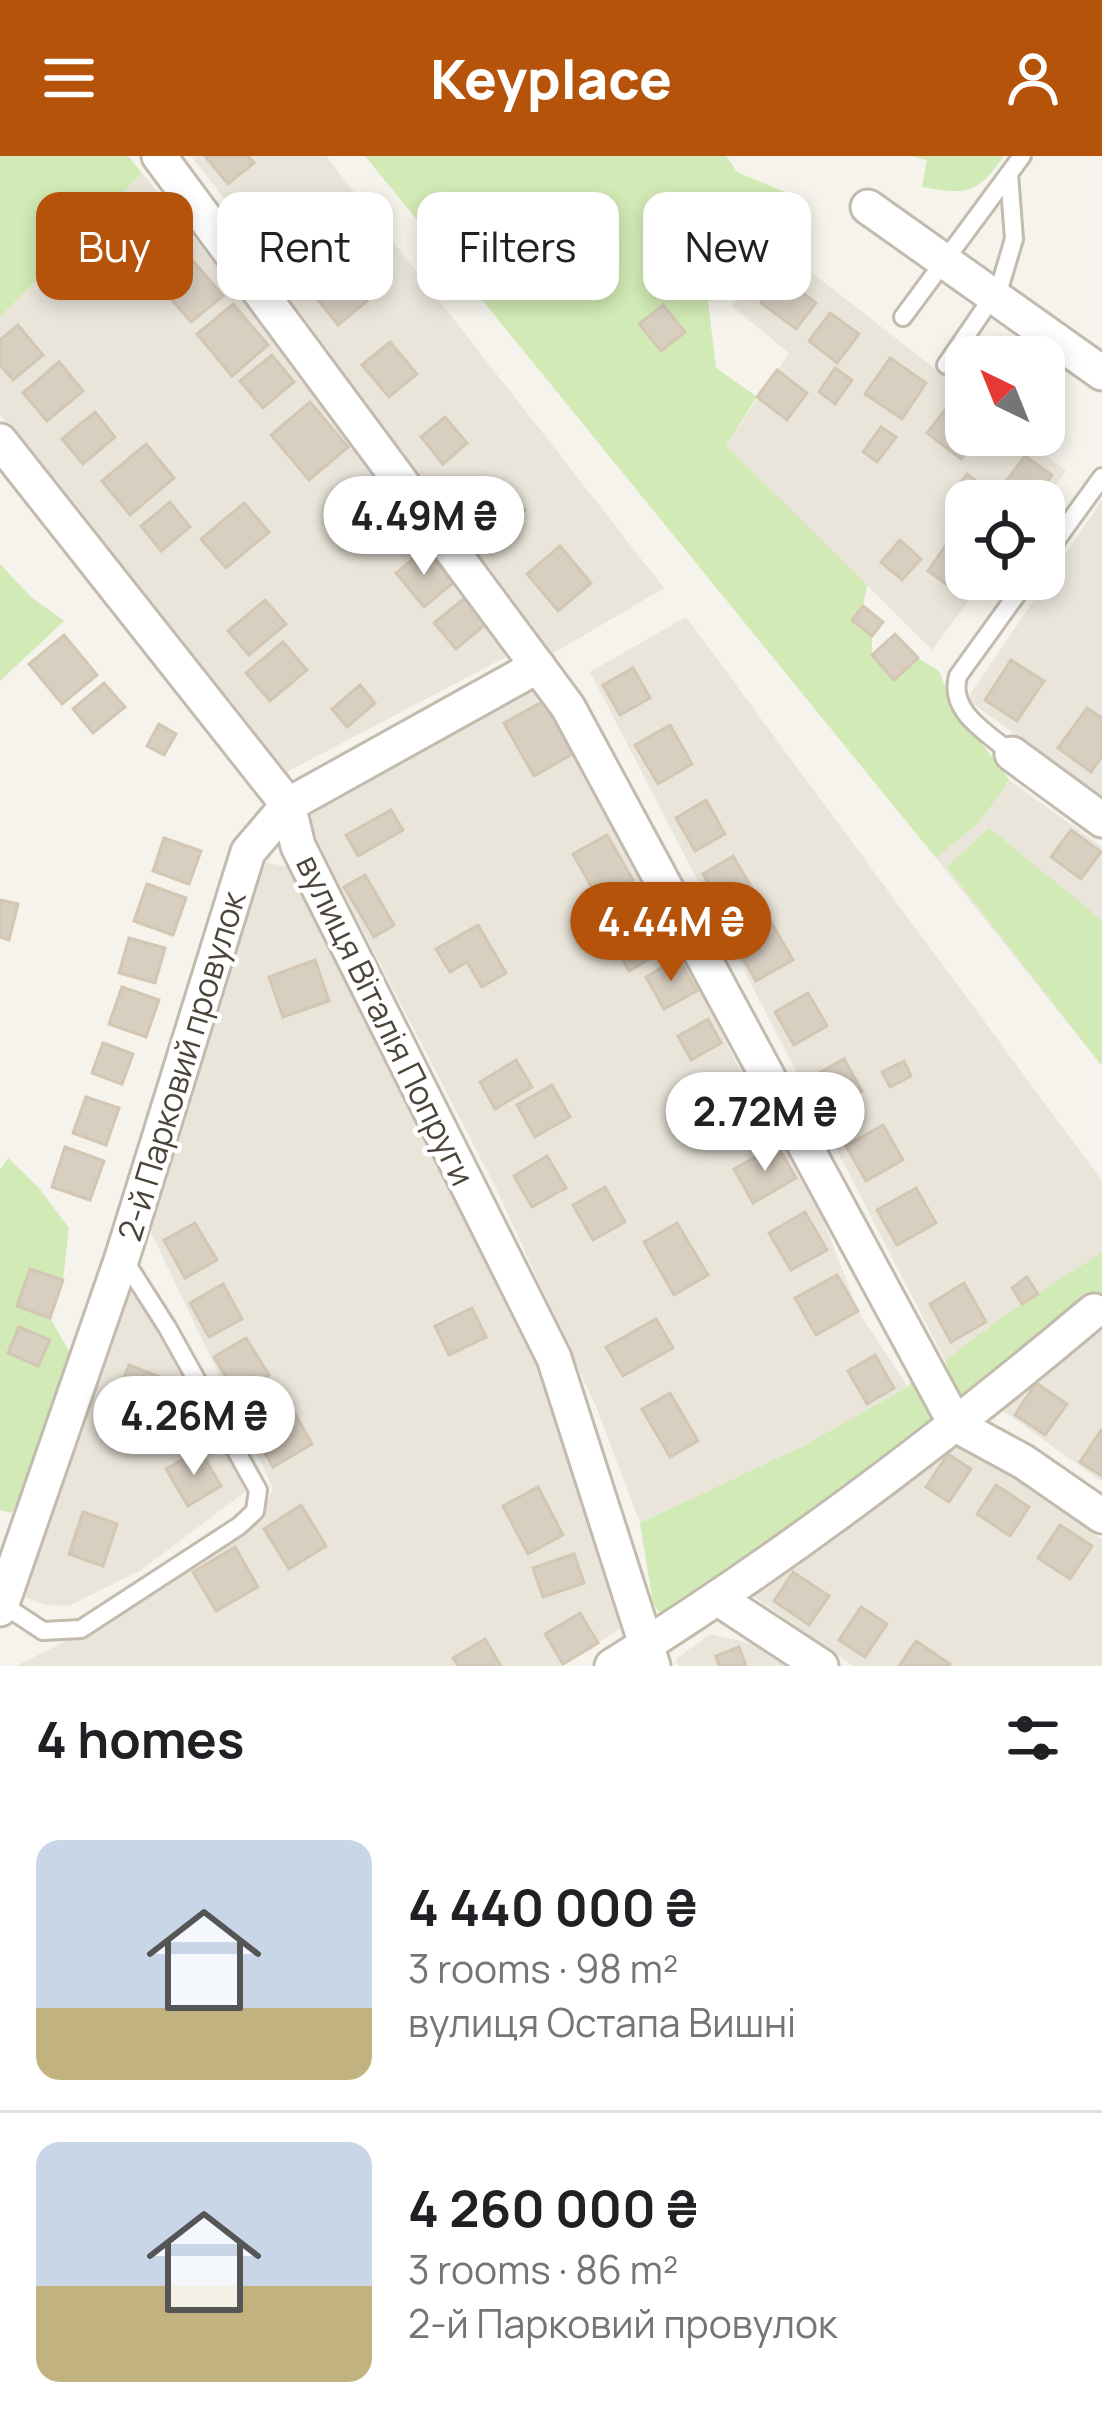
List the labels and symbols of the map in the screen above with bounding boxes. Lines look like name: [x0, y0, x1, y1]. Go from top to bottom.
north arrow: [945, 336, 1065, 456]
pin: 4.49M ₴: [313, 476, 535, 578]
street label: вулиця Віталія Попруги: [286, 847, 486, 1193]
pin: 4.44M ₴: [560, 882, 782, 984]
street label: 2-й Парковий провулок: [106, 884, 256, 1246]
pin: 2.72M ₴: [654, 1072, 876, 1174]
pin: 4.26M ₴: [83, 1376, 305, 1478]

